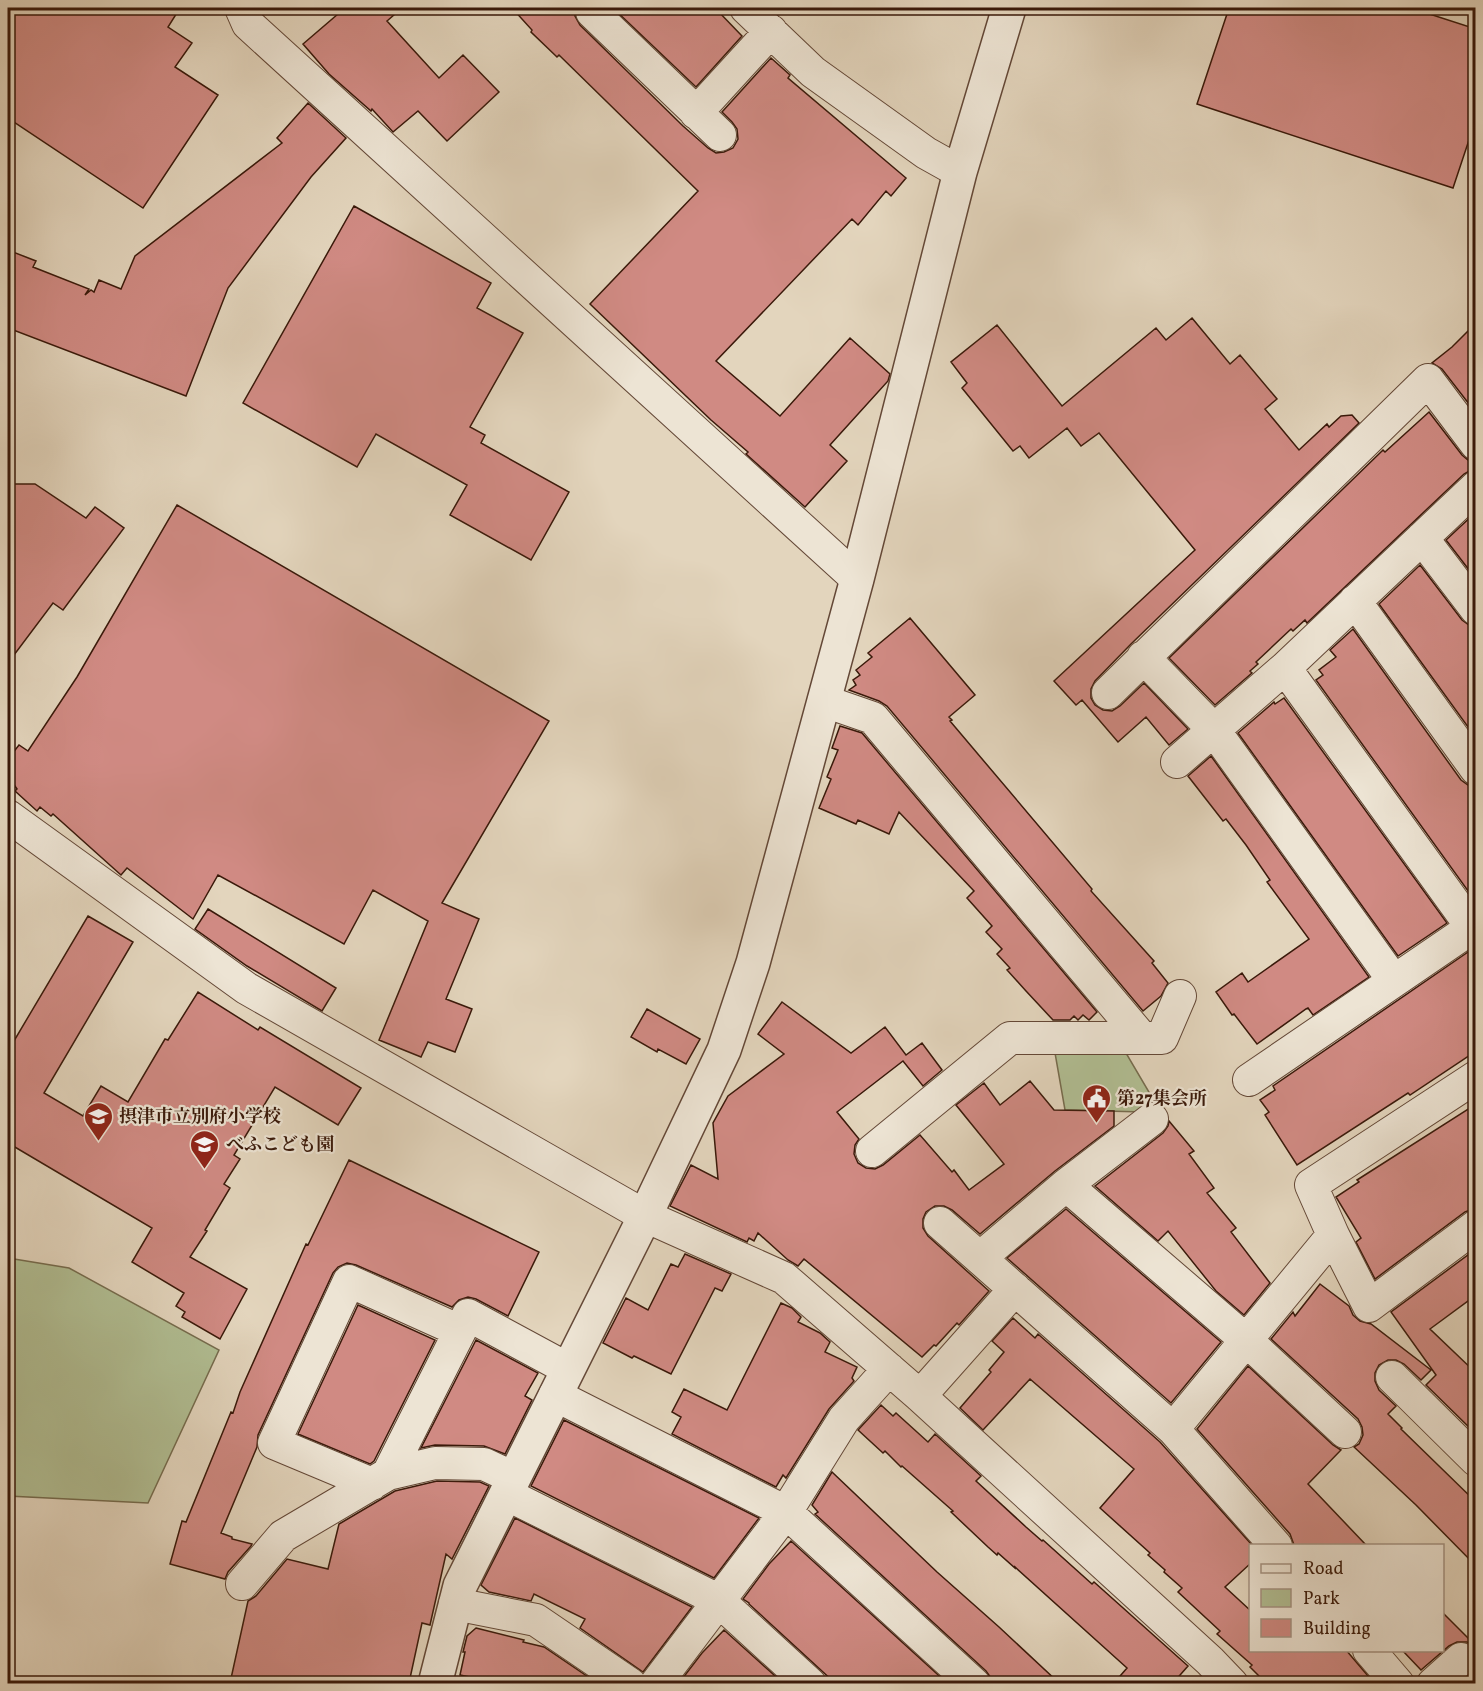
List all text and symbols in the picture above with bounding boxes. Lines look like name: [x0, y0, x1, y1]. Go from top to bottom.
public building icon: 第27集会所: [1080, 1082, 1112, 1124]
place label: 第27集会所: [1117, 1087, 1207, 1112]
school or university icon: 摂津市立別府小学校: [82, 1100, 114, 1142]
place label: 摂津市立別府小学校: [119, 1105, 281, 1130]
school or university icon: べふこども園: [189, 1128, 221, 1170]
place label: べふこども園: [226, 1133, 334, 1158]
legend: [1249, 1544, 1444, 1652]
text: Road: [1303, 1557, 1344, 1582]
text: Park: [1303, 1587, 1340, 1612]
text: Building: [1303, 1617, 1371, 1642]

